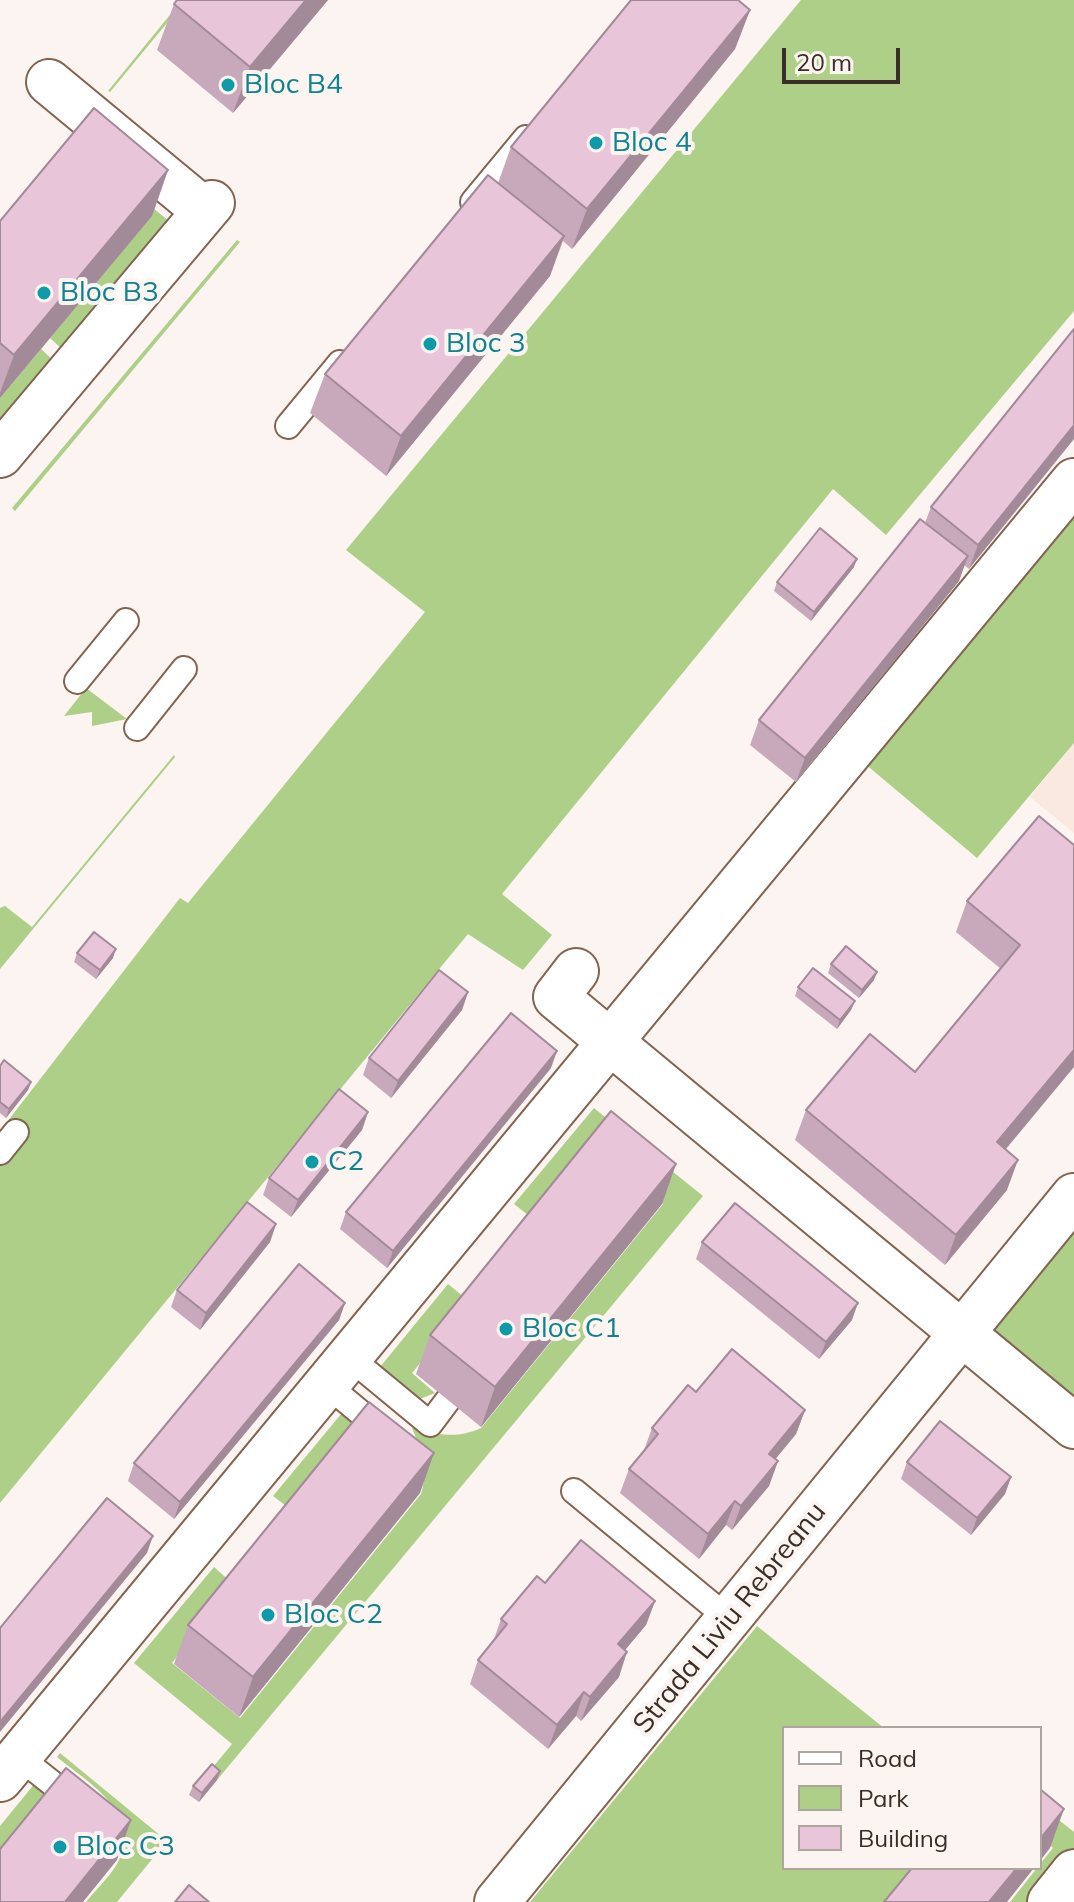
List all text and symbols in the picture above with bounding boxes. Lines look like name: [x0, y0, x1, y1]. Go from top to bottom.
scale bar: [786, 32, 904, 82]
text: 20 m: [796, 47, 852, 77]
place label: Bloc B4: [244, 68, 343, 102]
marker: Bloc B4: [219, 76, 237, 94]
place label: Bloc 4: [612, 126, 692, 160]
marker: Bloc 4: [587, 134, 605, 152]
place label: Bloc B3: [60, 276, 159, 310]
marker: Bloc B3: [35, 284, 53, 302]
place label: Bloc 3: [446, 327, 526, 361]
marker: Bloc 3: [421, 335, 439, 353]
place label: C2: [328, 1145, 364, 1179]
marker: C2: [303, 1153, 321, 1171]
place label: Bloc C1: [522, 1312, 621, 1346]
marker: Bloc C1: [497, 1320, 515, 1338]
street label: Strada Liviu Rebreanu: [626, 1496, 834, 1740]
place label: Bloc C2: [284, 1598, 383, 1632]
marker: Bloc C2: [259, 1606, 277, 1624]
legend: [782, 1726, 1042, 1870]
text: Road: [858, 1743, 917, 1773]
text: Park: [858, 1783, 909, 1813]
text: Building: [858, 1823, 948, 1853]
place label: Bloc C3: [76, 1830, 175, 1864]
marker: Bloc C3: [51, 1838, 69, 1856]

